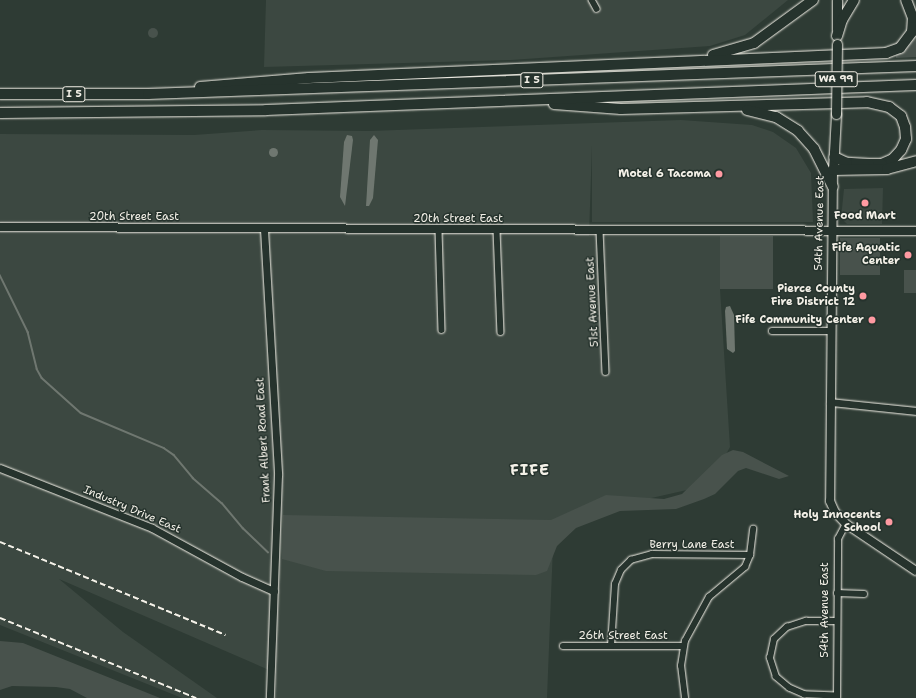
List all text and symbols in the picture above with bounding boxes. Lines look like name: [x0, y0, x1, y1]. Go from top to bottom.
road number: WA 99: [814, 71, 858, 87]
road number: I 5: [520, 72, 544, 88]
road number: I 5: [62, 86, 86, 102]
place label: Motel 6 Tacoma: [618, 167, 711, 181]
marker: Motel 6 Tacoma: [714, 169, 724, 179]
street label: 54th Avenue East: [813, 175, 827, 271]
marker: Food Mart: [860, 198, 870, 208]
place label: Food Mart: [834, 209, 896, 223]
street label: 20th Street East: [89, 210, 179, 224]
street label: 20th Street East: [413, 212, 503, 226]
place label: Fife Aquatic Center: [832, 242, 900, 268]
marker: Fife Aquatic Center: [903, 250, 913, 260]
street label: 51st Avenue East: [584, 257, 602, 347]
place label: Pierce County Fire District 12: [771, 283, 855, 309]
marker: Pierce County Fire District 12: [858, 291, 868, 301]
place label: Fife Community Center: [735, 313, 864, 327]
marker: Fife Community Center: [867, 315, 877, 325]
street label: Frank Albert Road East: [254, 377, 274, 503]
district label: FIFE: [510, 462, 550, 480]
street label: Industry Drive East: [81, 483, 183, 537]
place label: Holy Innocents School: [793, 509, 881, 535]
marker: Holy Innocents School: [884, 517, 894, 527]
street label: Berry Lane East: [649, 538, 735, 552]
street label: 54th Avenue East: [818, 562, 832, 658]
street label: 26th Street East: [578, 629, 668, 643]

